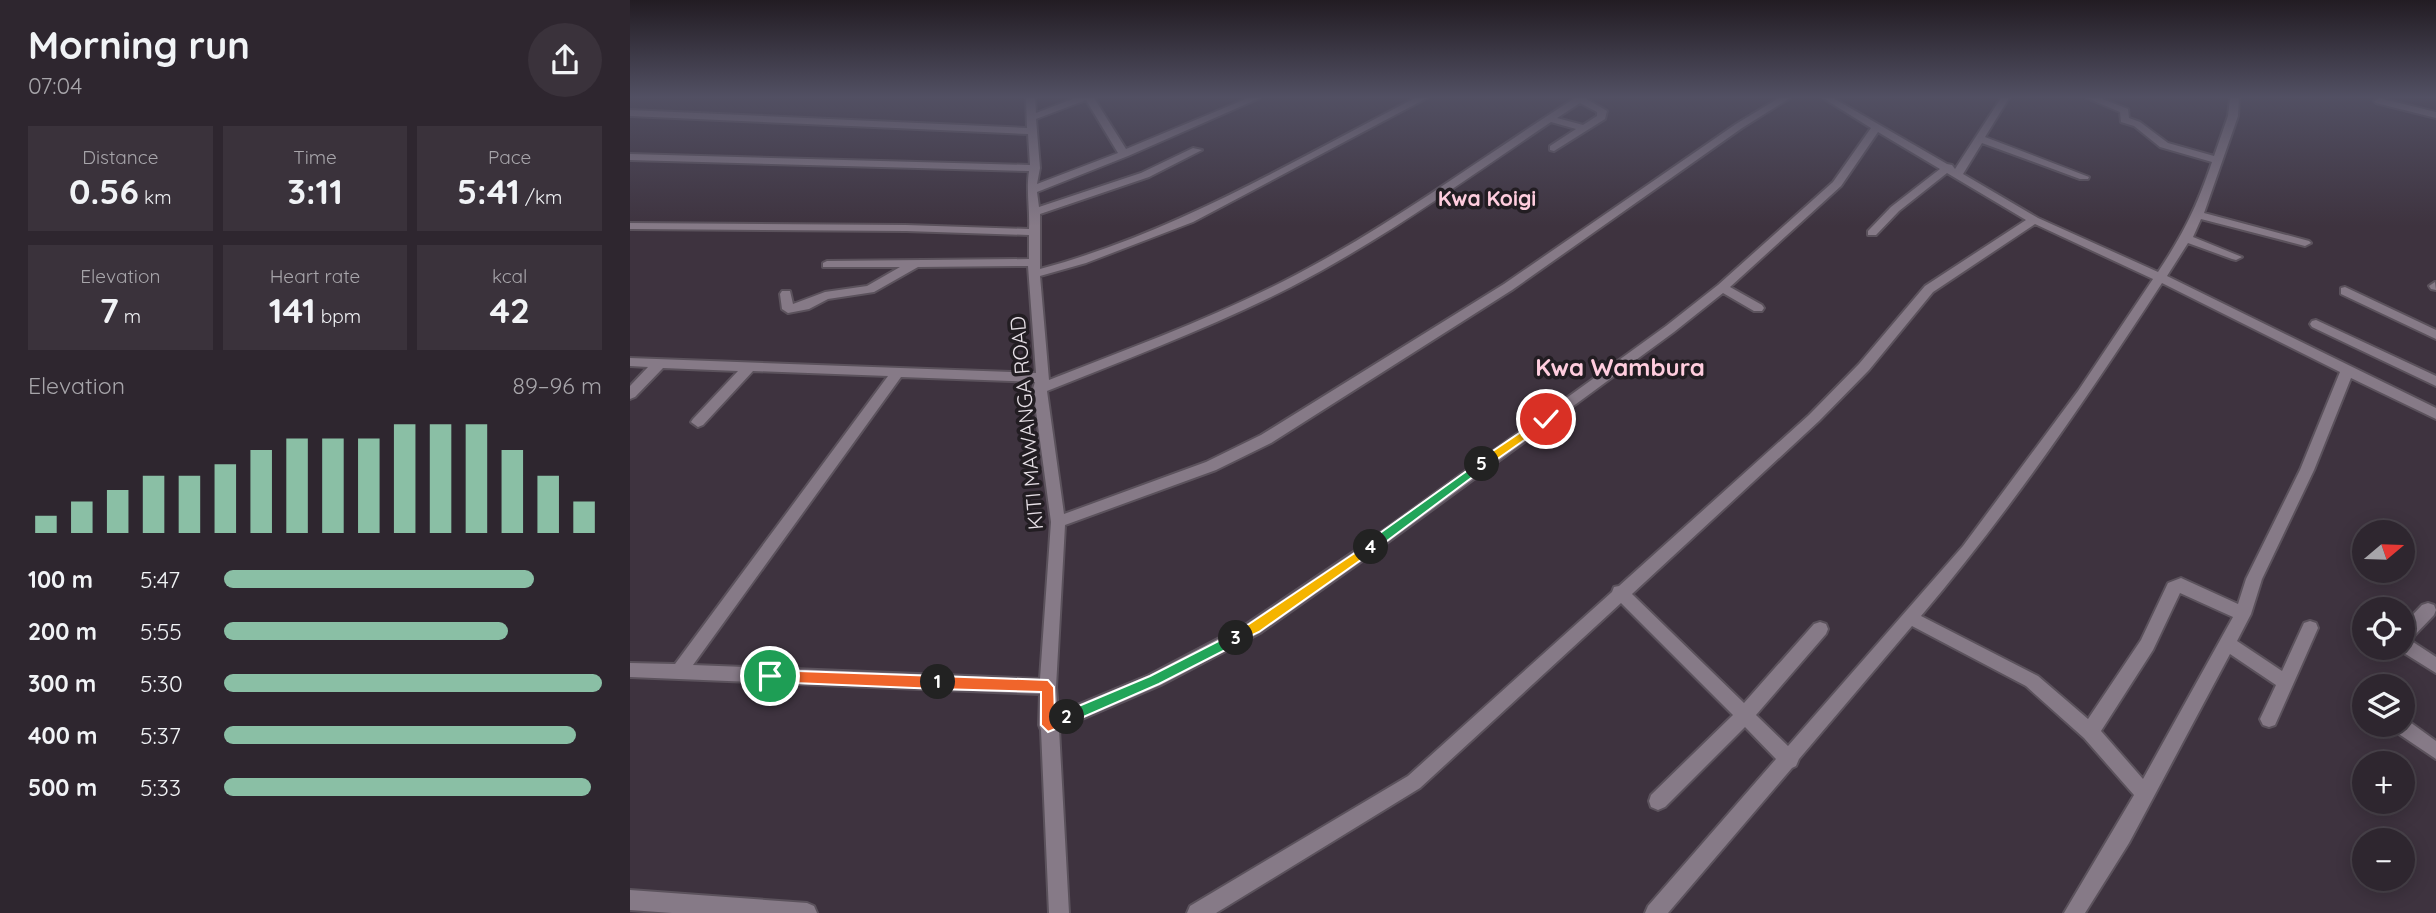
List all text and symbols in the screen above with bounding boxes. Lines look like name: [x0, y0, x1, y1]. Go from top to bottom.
text: Morning run: [28, 21, 250, 69]
button: share: [528, 23, 602, 97]
text: 07:04: [28, 71, 82, 100]
text: Distance: [82, 145, 158, 169]
text: Time: [293, 145, 337, 169]
text: Pace: [488, 145, 531, 169]
text: 0.56: [69, 169, 139, 213]
text: 3:11: [287, 169, 343, 213]
text: 5:41: [457, 169, 520, 213]
text: km: [139, 185, 172, 209]
text: /km: [520, 185, 562, 209]
district label: Kwa Koigi: [1438, 185, 1536, 211]
text: Elevation: [80, 264, 160, 288]
text: Heart rate: [270, 264, 360, 288]
text: kcal: [492, 264, 527, 288]
text: 7: [99, 288, 119, 332]
text: 141: [269, 288, 316, 332]
text: 42: [489, 288, 530, 332]
text: m: [119, 304, 141, 328]
text: bpm: [316, 304, 361, 328]
street label: KITI MAWANGA ROAD: [1004, 315, 1048, 531]
district label: Kwa Wambura: [1535, 352, 1705, 382]
text: Elevation: [28, 371, 125, 400]
text: 89–96 m: [513, 371, 602, 400]
pin: [1516, 389, 1576, 449]
icon: check: [1527, 400, 1565, 438]
pin: 5: [1464, 447, 1500, 482]
text: 5: [1476, 451, 1487, 475]
north arrow: [2352, 520, 2415, 583]
map controls: [2352, 520, 2415, 891]
pin: 4: [1354, 530, 1388, 564]
text: 4: [1365, 534, 1376, 558]
text: 100 m: [28, 565, 93, 594]
text: 5:47: [140, 565, 180, 594]
button: locate: [2352, 597, 2415, 660]
text: 200 m: [28, 617, 97, 646]
text: 5:55: [140, 617, 182, 646]
pin: 3: [1218, 620, 1254, 656]
text: 3: [1230, 625, 1241, 649]
pin: [740, 646, 800, 706]
icon: arrive: [751, 657, 789, 695]
pin: 1: [920, 664, 956, 700]
text: 300 m: [28, 669, 96, 698]
text: 5:30: [140, 669, 183, 698]
text: 1: [934, 669, 941, 693]
button: layers: [2352, 674, 2415, 737]
pin: 2: [1050, 700, 1084, 734]
text: 2: [1061, 704, 1072, 728]
text: 400 m: [28, 721, 97, 750]
text: 5:37: [140, 721, 181, 750]
button: +: [2352, 751, 2415, 814]
text: 500 m: [28, 773, 97, 802]
text: 5:33: [140, 773, 181, 802]
button: −: [2352, 828, 2415, 891]

